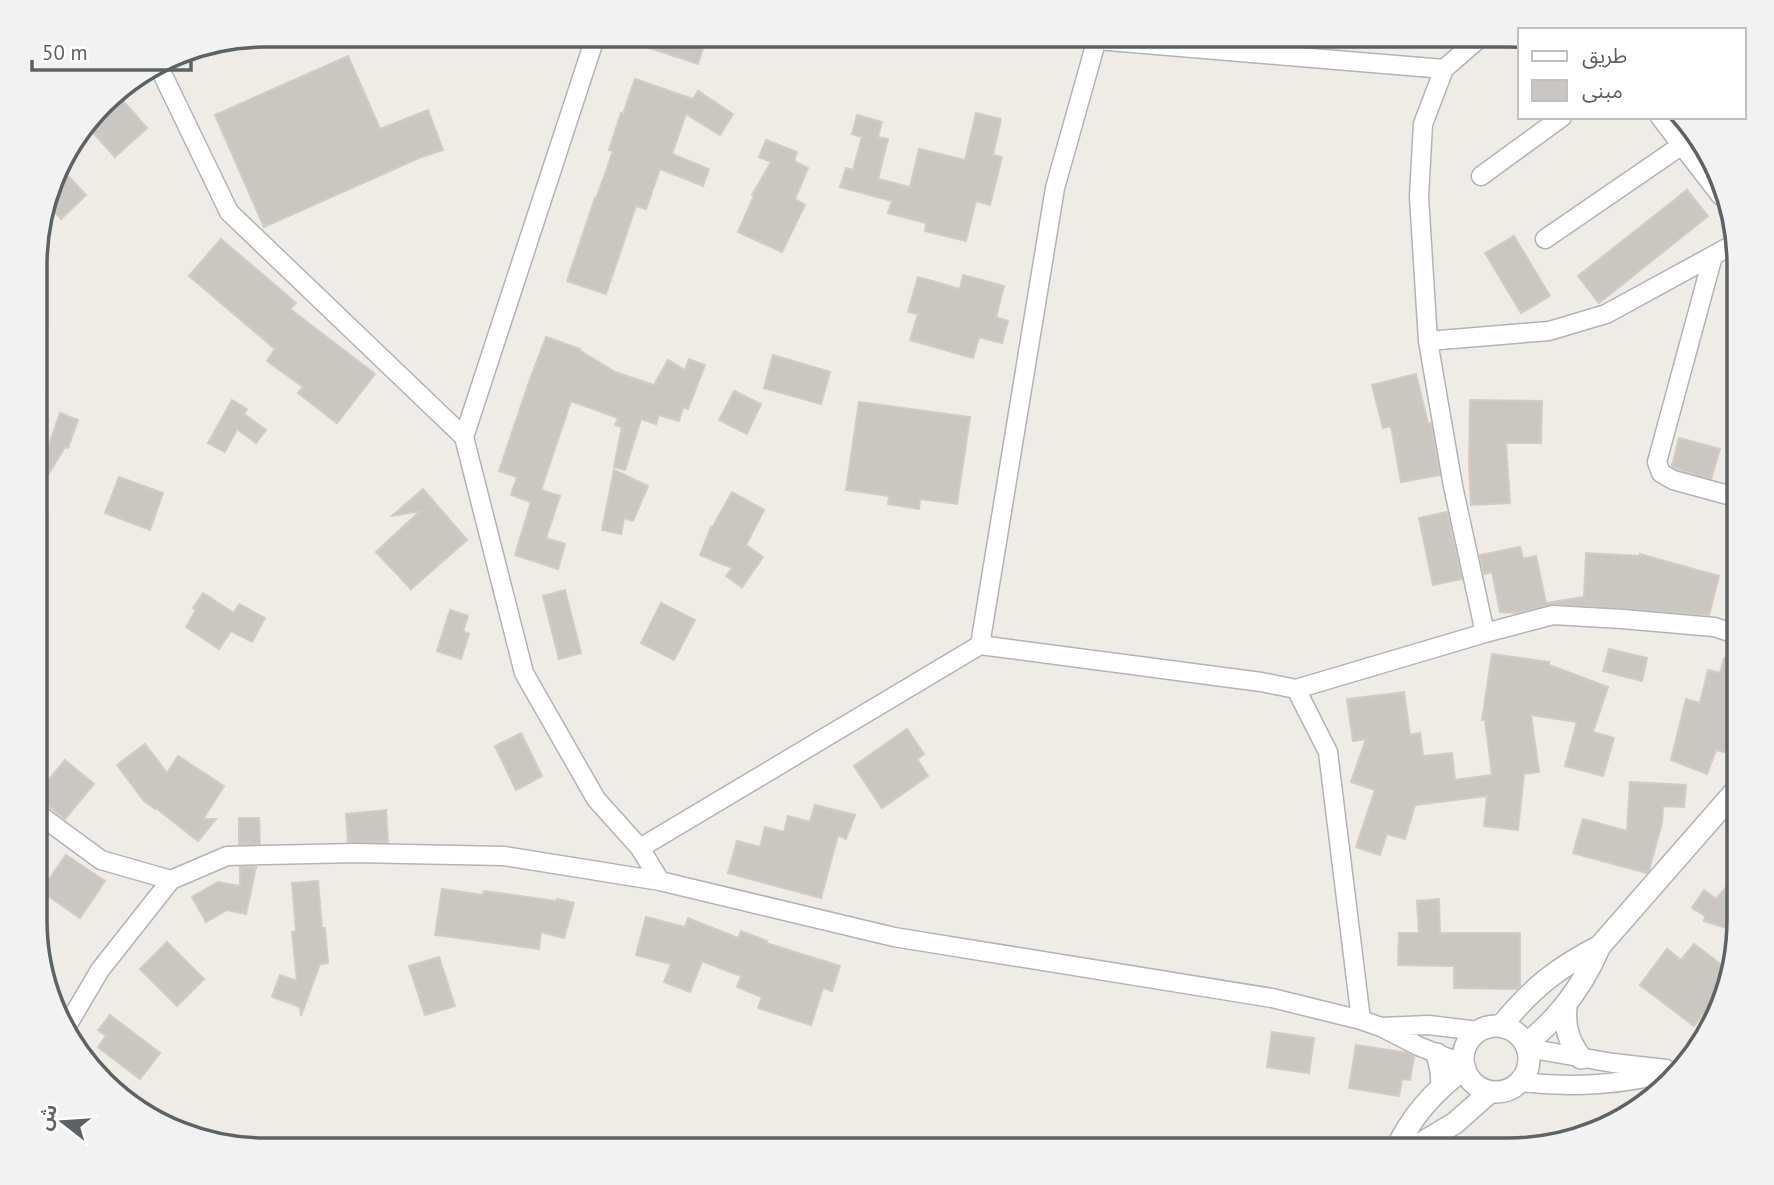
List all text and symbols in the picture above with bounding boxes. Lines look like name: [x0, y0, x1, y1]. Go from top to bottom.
scale bar: [32, 28, 191, 72]
legend: [1518, 28, 1746, 119]
text: 50 m: [42, 39, 88, 66]
text: طريق: [1582, 42, 1627, 69]
text: مبنى: [1582, 77, 1623, 104]
north arrow: [28, 1087, 98, 1157]
text: ش: [31, 1101, 62, 1133]

